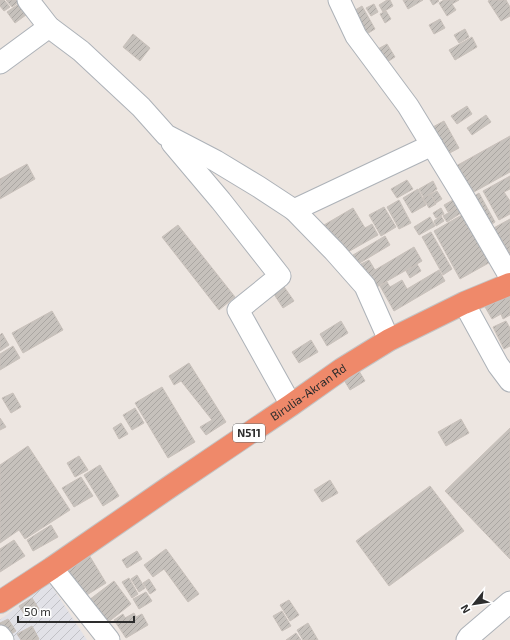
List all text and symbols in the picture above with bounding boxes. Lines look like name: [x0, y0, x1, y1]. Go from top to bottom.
street label: Birulia-Akran Rd: [267, 360, 349, 423]
road number: N511: [233, 424, 265, 442]
north arrow: [454, 584, 494, 624]
scale bar: [18, 598, 134, 624]
text: N: [457, 603, 473, 616]
text: 50 m: [24, 604, 51, 618]

